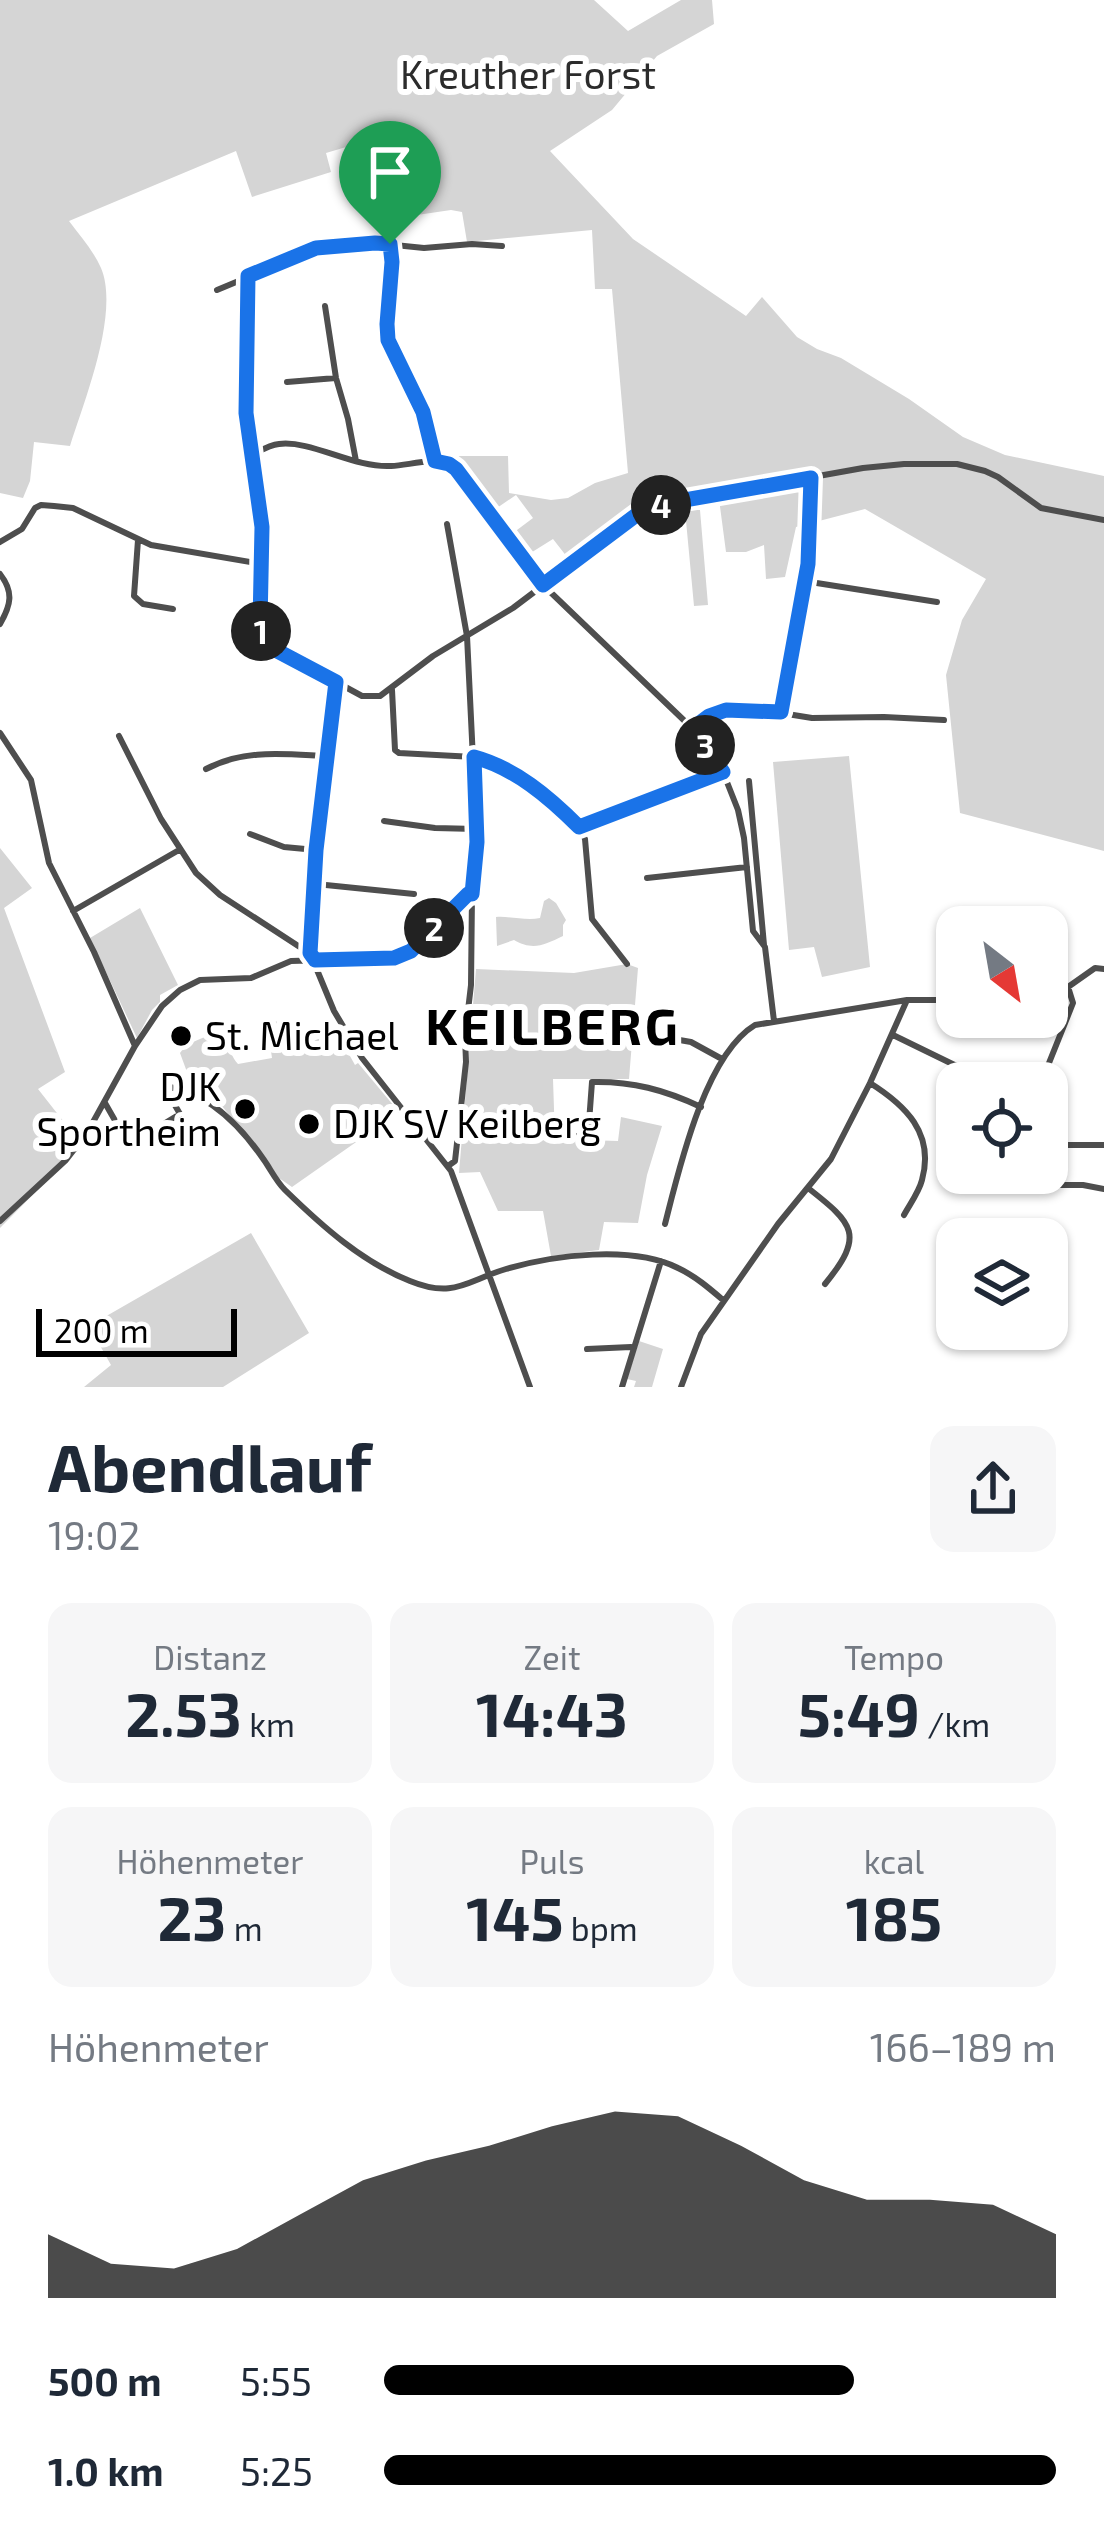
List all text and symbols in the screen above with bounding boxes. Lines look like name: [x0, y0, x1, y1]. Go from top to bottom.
park label: Kreuther Forst: [400, 50, 656, 97]
pin: [339, 121, 441, 244]
icon: arrive: [357, 139, 423, 205]
pin: 4: [631, 475, 691, 535]
text: 4: [650, 485, 672, 525]
pin: 1: [231, 601, 291, 661]
text: 1: [254, 611, 268, 651]
pin: 3: [675, 715, 735, 775]
text: 3: [696, 725, 714, 765]
pin: 2: [404, 898, 464, 958]
north arrow: [936, 906, 1068, 1038]
map controls: [936, 906, 1068, 1350]
text: 2: [424, 908, 444, 948]
district label: KEILBERG: [425, 994, 681, 1055]
place label: St. Michael: [205, 1011, 399, 1058]
marker: St. Michael: [168, 1023, 194, 1049]
place label: DJK Sportheim: [36, 1062, 221, 1154]
button: locate: [936, 1062, 1068, 1194]
marker: DJK Sportheim: [232, 1096, 258, 1122]
place label: DJK SV Keilberg: [333, 1099, 601, 1146]
marker: DJK SV Keilberg: [296, 1111, 322, 1137]
button: layers: [936, 1218, 1068, 1350]
scale bar: [36, 1303, 237, 1356]
text: 200 m: [54, 1310, 149, 1350]
text: Abendlauf: [48, 1426, 372, 1505]
button: share: [930, 1426, 1056, 1552]
text: 19:02: [48, 1511, 140, 1558]
text: Distanz: [153, 1637, 267, 1677]
text: Zeit: [523, 1637, 581, 1677]
text: Tempo: [844, 1637, 944, 1677]
text: 2.53: [125, 1677, 242, 1749]
text: 14:43: [476, 1677, 628, 1749]
text: 5:49: [798, 1677, 920, 1749]
text: km: [242, 1704, 295, 1744]
text: /km: [920, 1704, 990, 1744]
text: Höhenmeter: [116, 1841, 304, 1881]
text: Puls: [520, 1841, 584, 1881]
text: kcal: [864, 1841, 924, 1881]
text: 23: [157, 1881, 226, 1953]
text: 145: [466, 1881, 564, 1953]
text: 185: [846, 1881, 942, 1953]
text: m: [226, 1908, 263, 1948]
text: bpm: [564, 1908, 638, 1948]
text: Höhenmeter: [48, 2023, 269, 2070]
text: 166–189 m: [870, 2023, 1056, 2070]
text: 500 m: [48, 2357, 162, 2404]
text: 5:55: [240, 2357, 312, 2404]
text: 1.0 km: [48, 2447, 164, 2494]
text: 5:25: [240, 2447, 313, 2494]

